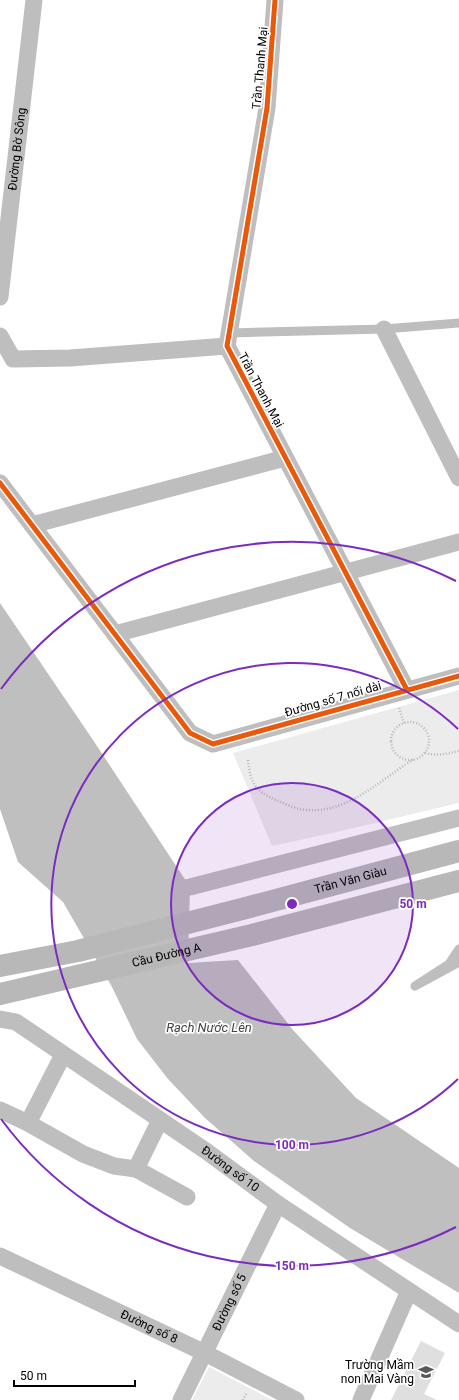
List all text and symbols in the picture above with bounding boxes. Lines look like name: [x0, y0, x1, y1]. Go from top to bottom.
street label: Trần Thanh Mại: [249, 26, 271, 110]
street label: Đường Bờ Sông: [5, 107, 29, 191]
street label: Trần Thanh Mại: [235, 350, 287, 430]
street label: Đường số 7 nối dài: [283, 678, 383, 720]
street label: Trần Văn Giàu: [313, 864, 388, 896]
centre of rings: [285, 897, 299, 911]
text: 50 m: [399, 897, 427, 911]
street label: Cầu Đường A: [131, 940, 203, 970]
water label: Rạch Nước Lên: [166, 1020, 252, 1035]
text: 100 m: [275, 1138, 309, 1152]
street label: Đường số 10: [199, 1143, 262, 1195]
text: 150 m: [275, 1259, 309, 1273]
street label: Đường số 5: [209, 1271, 249, 1333]
street label: Đường số 8: [118, 1307, 180, 1346]
place label: Trường Mầm non Mai Vàng: [341, 1358, 414, 1386]
scale bar: [14, 1362, 135, 1388]
school or university icon: Trường Mầm non Mai Vàng: [417, 1363, 435, 1381]
text: 50 m: [20, 1369, 47, 1383]

